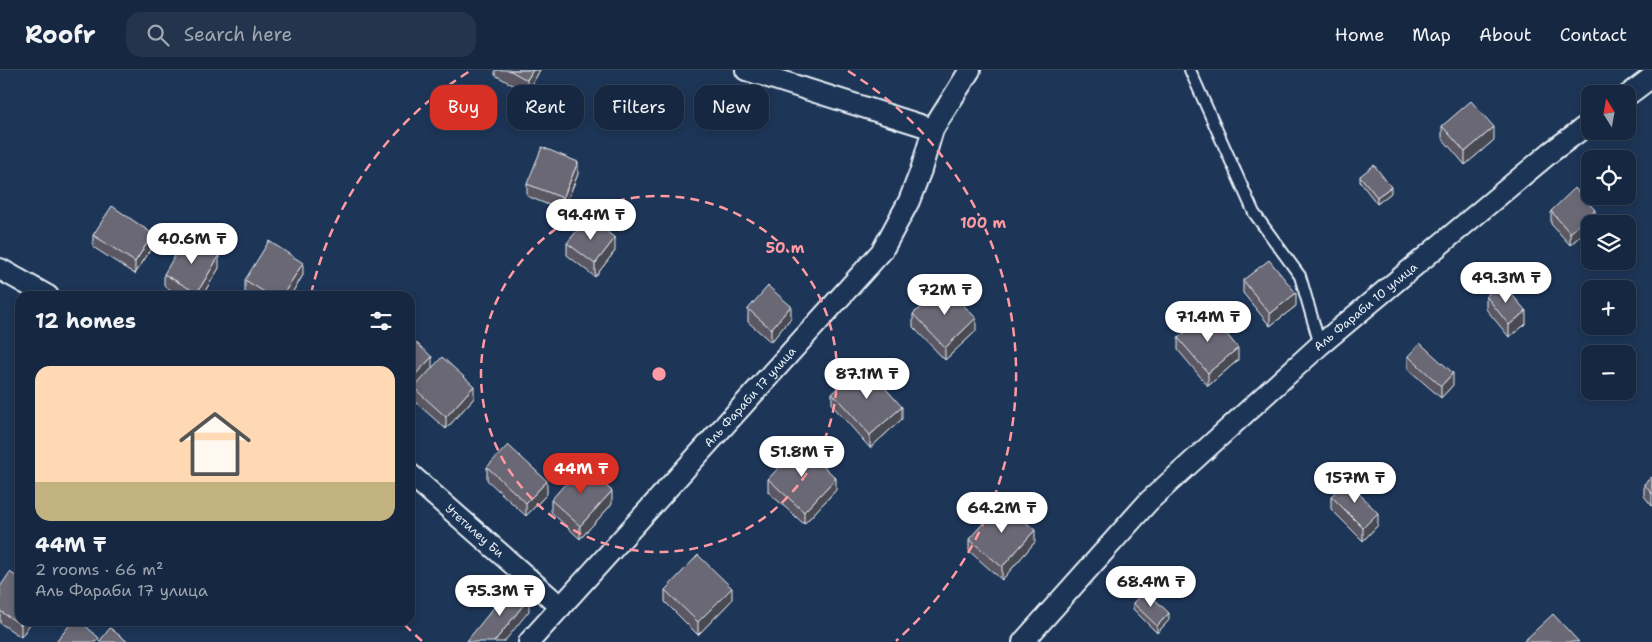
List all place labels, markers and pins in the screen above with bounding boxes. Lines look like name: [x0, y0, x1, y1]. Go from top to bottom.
pin: 94.4M ₸: [545, 198, 637, 241]
pin: 40.6M ₸: [146, 222, 238, 265]
pin: 49.3M ₸: [1460, 262, 1552, 304]
pin: 72M ₸: [910, 274, 980, 316]
pin: 71.4M ₸: [1162, 300, 1254, 343]
pin: 87.1M ₸: [821, 358, 913, 400]
centre of rings: [650, 365, 668, 383]
pin: 51.8M ₸: [756, 436, 848, 478]
pin: 44M ₸: [546, 452, 616, 495]
pin: 157M ₸: [1314, 462, 1396, 504]
pin: 64.2M ₸: [956, 492, 1048, 534]
pin: 68.4M ₸: [1105, 566, 1197, 608]
pin: 75.3M ₸: [454, 574, 546, 617]

